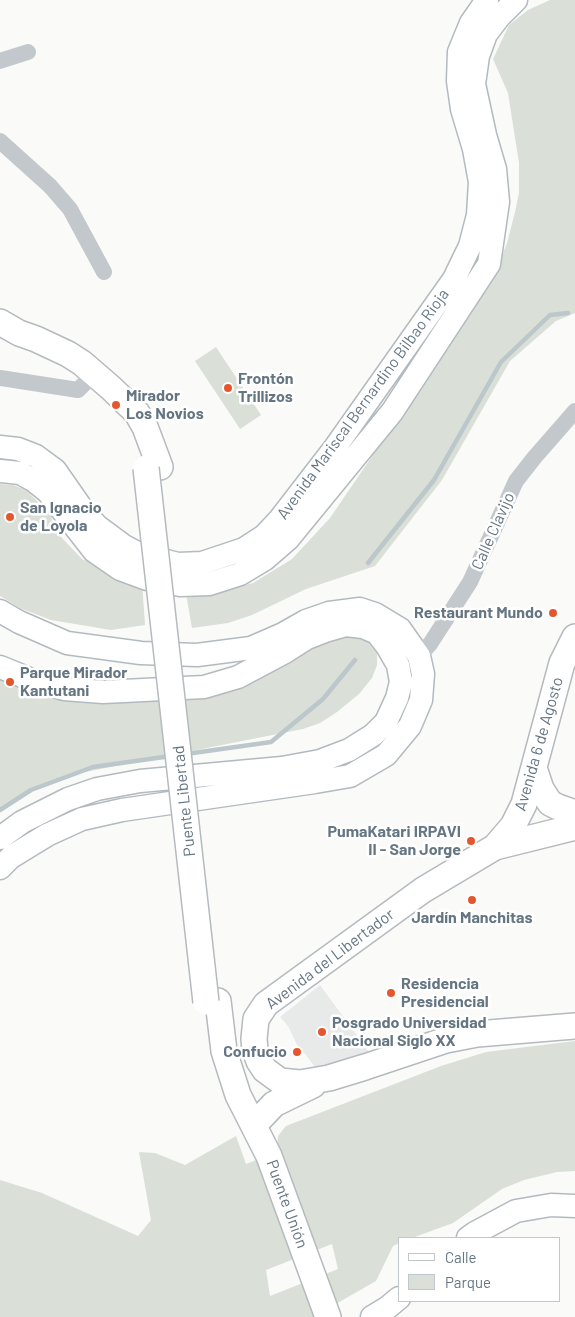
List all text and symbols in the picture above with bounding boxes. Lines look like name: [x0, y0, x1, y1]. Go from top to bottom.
street label: Avenida Mariscal Bernardino Bilbao Rioja: [273, 285, 453, 523]
place label: Frontón Trillizos: [238, 369, 294, 407]
marker: Frontón Trillizos: [222, 382, 234, 394]
place label: Mirador Los Novios: [126, 386, 204, 424]
marker: Mirador Los Novios: [110, 399, 122, 411]
street label: Calle Clavijo: [467, 489, 519, 573]
place label: San Ignacio de Loyola: [20, 498, 102, 536]
marker: San Ignacio de Loyola: [4, 511, 16, 523]
place label: Restaurant Mundo: [414, 603, 543, 623]
marker: Restaurant Mundo: [547, 607, 559, 619]
place label: Parque Mirador Kantutani: [20, 663, 127, 701]
street label: Avenida 6 de Agosto: [511, 675, 567, 813]
marker: Parque Mirador Kantutani: [4, 676, 16, 688]
street label: Puente Libertad: [169, 744, 199, 858]
place label: PumaKatari IRPAVI II - San Jorge: [327, 822, 461, 860]
marker: PumaKatari IRPAVI II - San Jorge: [465, 835, 477, 847]
marker: Jardín Manchitas: [466, 894, 478, 906]
street label: Avenida del Libertador: [262, 904, 398, 1014]
place label: Jardín Manchitas: [411, 908, 533, 928]
place label: Residencia Presidencial: [401, 974, 489, 1012]
marker: Residencia Presidencial: [385, 987, 397, 999]
place label: Posgrado Universidad Nacional Siglo XX: [332, 1013, 487, 1051]
marker: Posgrado Universidad Nacional Siglo XX: [316, 1026, 328, 1038]
place label: Confucio: [223, 1042, 287, 1062]
marker: Confucio: [291, 1046, 303, 1058]
street label: Puente Unión: [262, 1157, 312, 1251]
legend: [398, 1237, 560, 1302]
text: Calle: [445, 1248, 477, 1266]
text: Parque: [445, 1273, 491, 1291]

